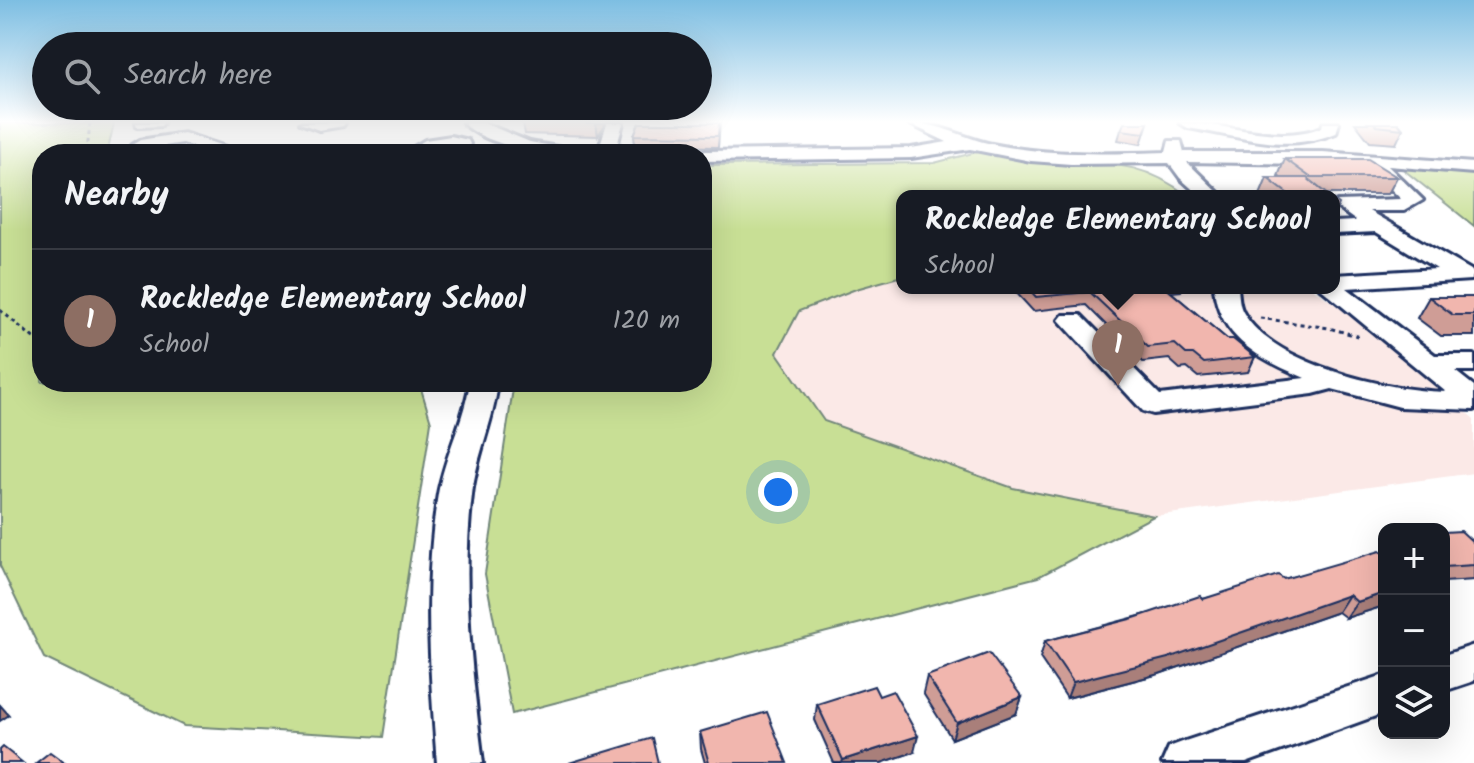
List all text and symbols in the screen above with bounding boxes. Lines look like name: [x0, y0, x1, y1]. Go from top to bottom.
search box: [32, 32, 712, 120]
text: Search here: [124, 52, 272, 100]
icon: search: [60, 54, 104, 98]
text: Nearby: [64, 169, 169, 223]
popup: [896, 190, 1340, 294]
text: Rockledge Elementary School: [925, 197, 1311, 245]
text: School: [925, 245, 994, 287]
text: Rockledge Elementary School: [140, 276, 526, 324]
text: 1: [86, 300, 94, 342]
text: 120 m: [613, 300, 680, 342]
pin: 1: [1092, 320, 1144, 386]
text: School: [140, 324, 209, 366]
your location: [758, 472, 798, 512]
map controls: [1378, 523, 1450, 739]
button: +: [1378, 523, 1450, 595]
button: −: [1378, 595, 1450, 667]
button: layers: [1378, 667, 1450, 739]

